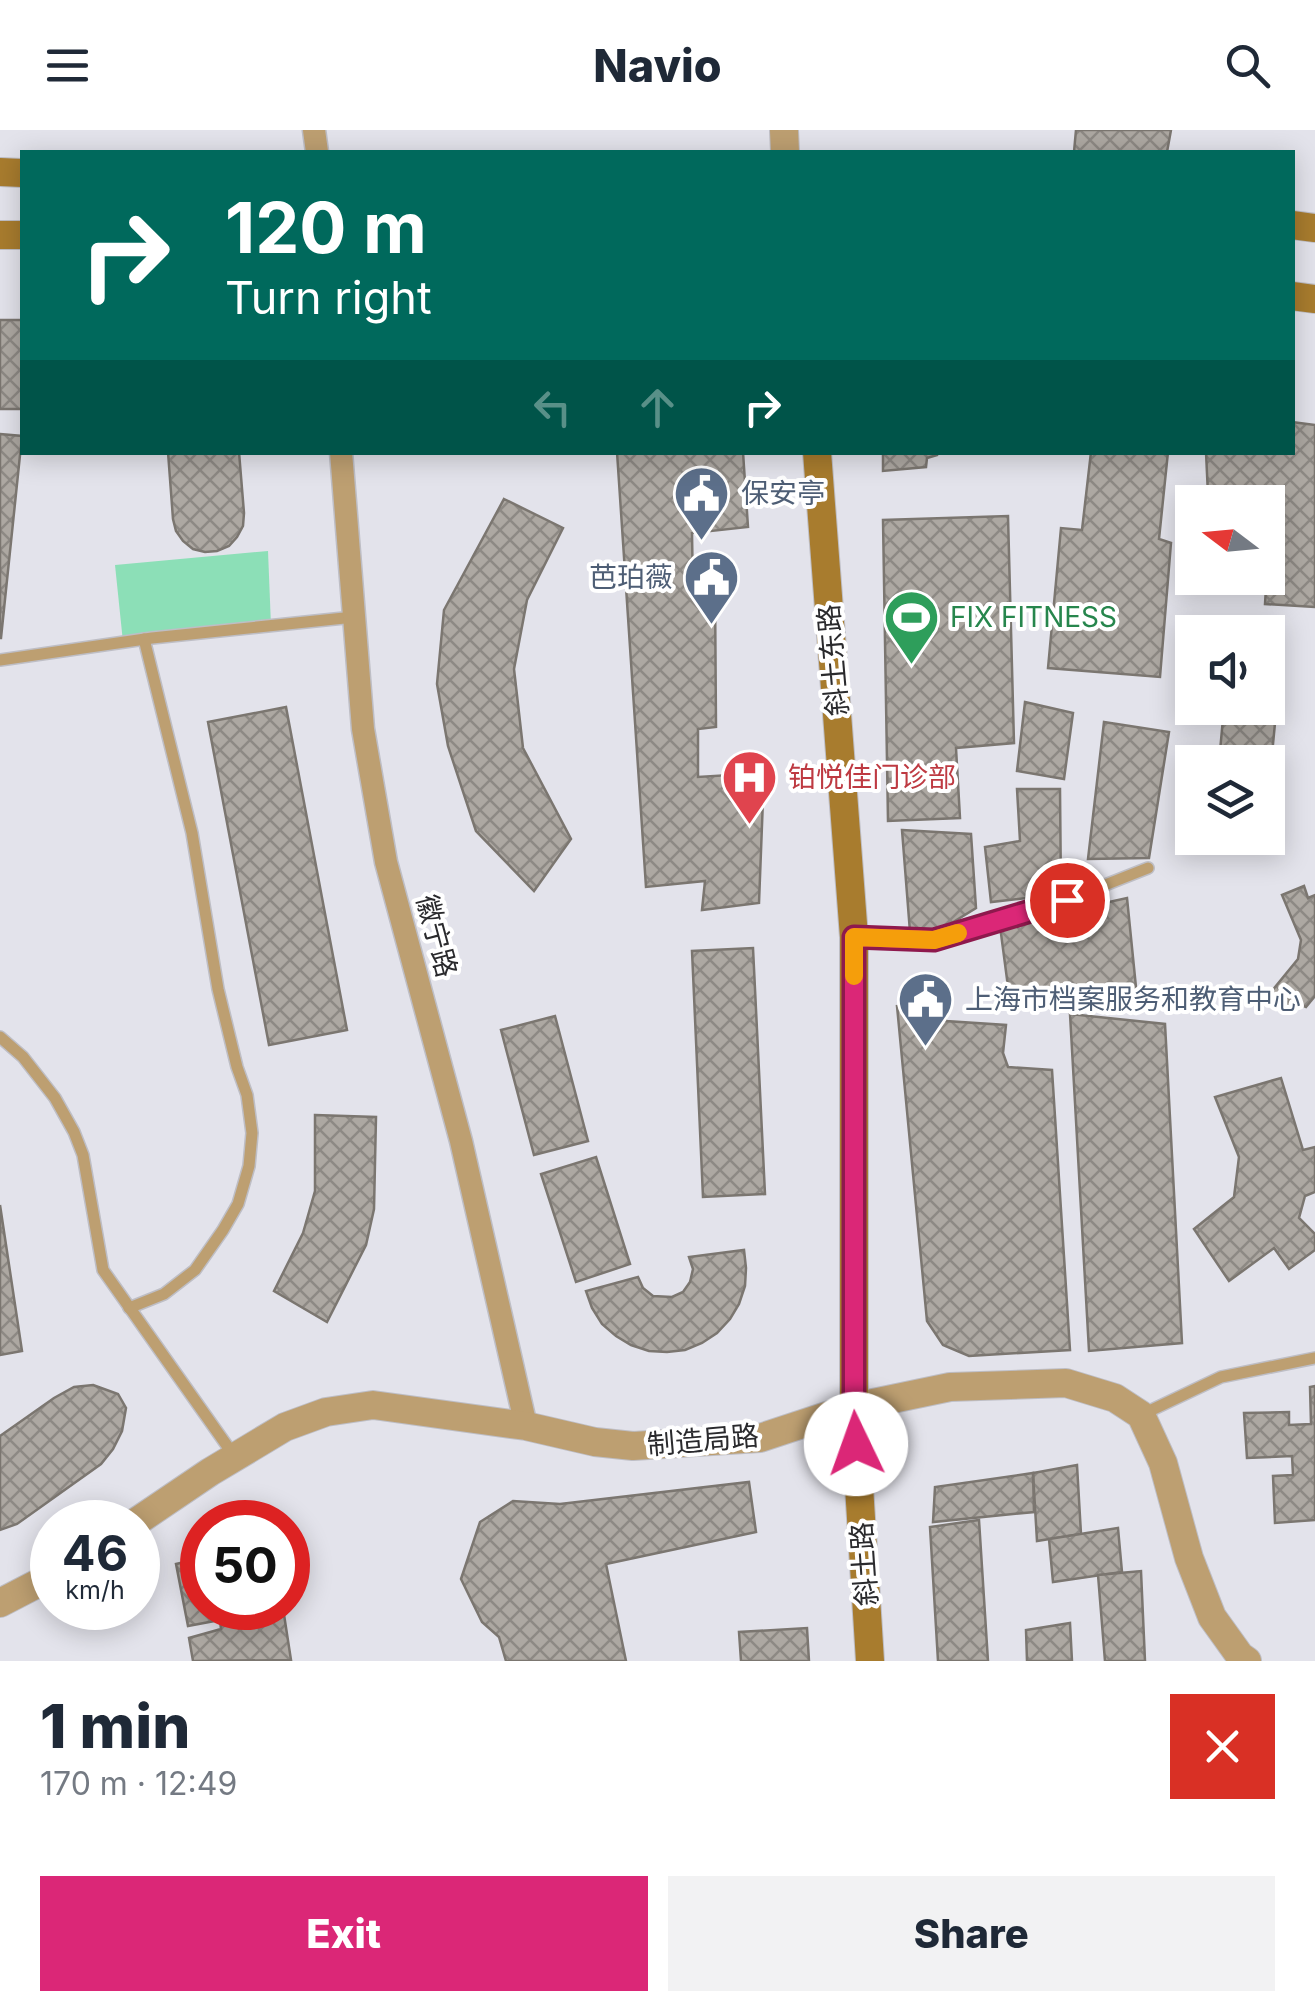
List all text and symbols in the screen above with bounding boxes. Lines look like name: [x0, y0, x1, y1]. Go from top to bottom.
icon: menu: [40, 38, 95, 93]
text: Navio: [593, 38, 722, 93]
icon: search: [1220, 38, 1275, 93]
text: 120 m: [225, 185, 427, 270]
icon: right: [60, 190, 190, 320]
text: Turn right: [225, 270, 432, 325]
icon: left: [525, 380, 580, 435]
icon: ahead: [630, 380, 685, 435]
icon: right: [735, 380, 790, 435]
public building icon: 保安亭: [672, 463, 732, 542]
place label: 保安亭: [741, 476, 825, 510]
north arrow: [1175, 485, 1285, 595]
map controls: [1175, 485, 1285, 855]
public building icon: 芭珀薇: [682, 547, 742, 626]
place label: 芭珀薇: [589, 560, 673, 594]
sports icon: FIX FITNESS: [881, 587, 941, 666]
place label: FIX FITNESS: [950, 600, 1117, 634]
street label: 斜土东路: [811, 603, 855, 717]
button: sound: [1175, 615, 1285, 725]
button: layers: [1175, 745, 1285, 855]
hospital icon: 铂悦佳门诊部: [719, 747, 779, 826]
place label: 铂悦佳门诊部: [788, 760, 956, 794]
pin: [1025, 858, 1110, 943]
icon: arrive: [1040, 873, 1095, 928]
street label: 徽宁路: [410, 891, 464, 981]
public building icon: 上海市档案服务和教育中心: [896, 969, 956, 1048]
place label: 上海市档案服务和教育中心: [965, 982, 1301, 1016]
position arrow: [804, 1392, 908, 1496]
street label: 制造局路: [646, 1418, 760, 1462]
speed limit sign: 50: [180, 1500, 310, 1630]
street label: 斜土路: [844, 1521, 884, 1607]
text: 46: [62, 1523, 128, 1583]
text: km/h: [65, 1575, 125, 1605]
text: 1 min: [40, 1690, 190, 1762]
button: close: [1170, 1694, 1275, 1799]
text: 170 m · 12:49: [40, 1764, 237, 1803]
button: Exit: [40, 1876, 648, 1991]
button: Share: [668, 1876, 1275, 1991]

